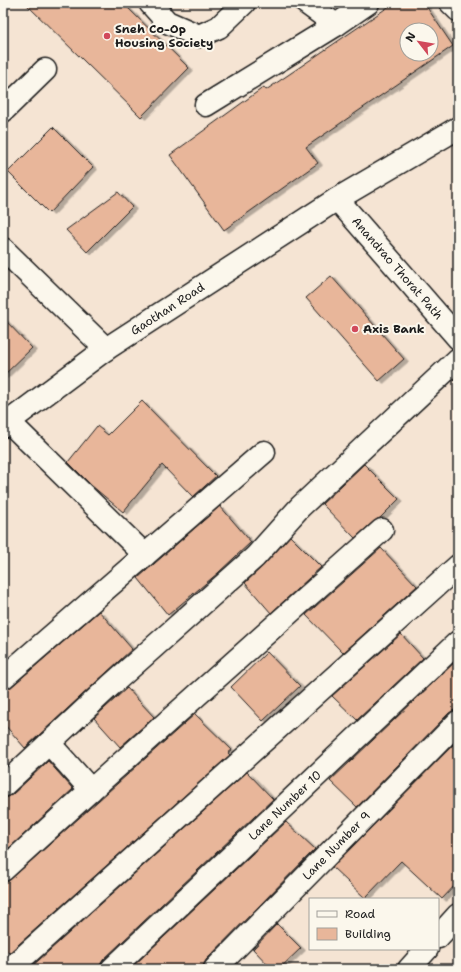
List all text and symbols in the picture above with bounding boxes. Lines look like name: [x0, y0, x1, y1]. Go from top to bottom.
place label: Sneh Co-Op Housing Society: [115, 21, 213, 51]
north arrow: [399, 22, 439, 62]
text: N: [402, 29, 420, 45]
marker: Sneh Co-Op Housing Society: [102, 31, 112, 41]
street label: Anandrao Thorat Path: [348, 214, 446, 323]
street label: Gaothan Road: [128, 279, 208, 339]
place label: Axis Bank: [363, 321, 425, 337]
marker: Axis Bank: [350, 324, 360, 334]
street label: Lane Number 10: [245, 767, 325, 844]
street label: Lane Number 9: [299, 808, 374, 883]
legend: [309, 898, 439, 950]
text: Road: [345, 906, 376, 922]
text: Building: [345, 926, 391, 942]

